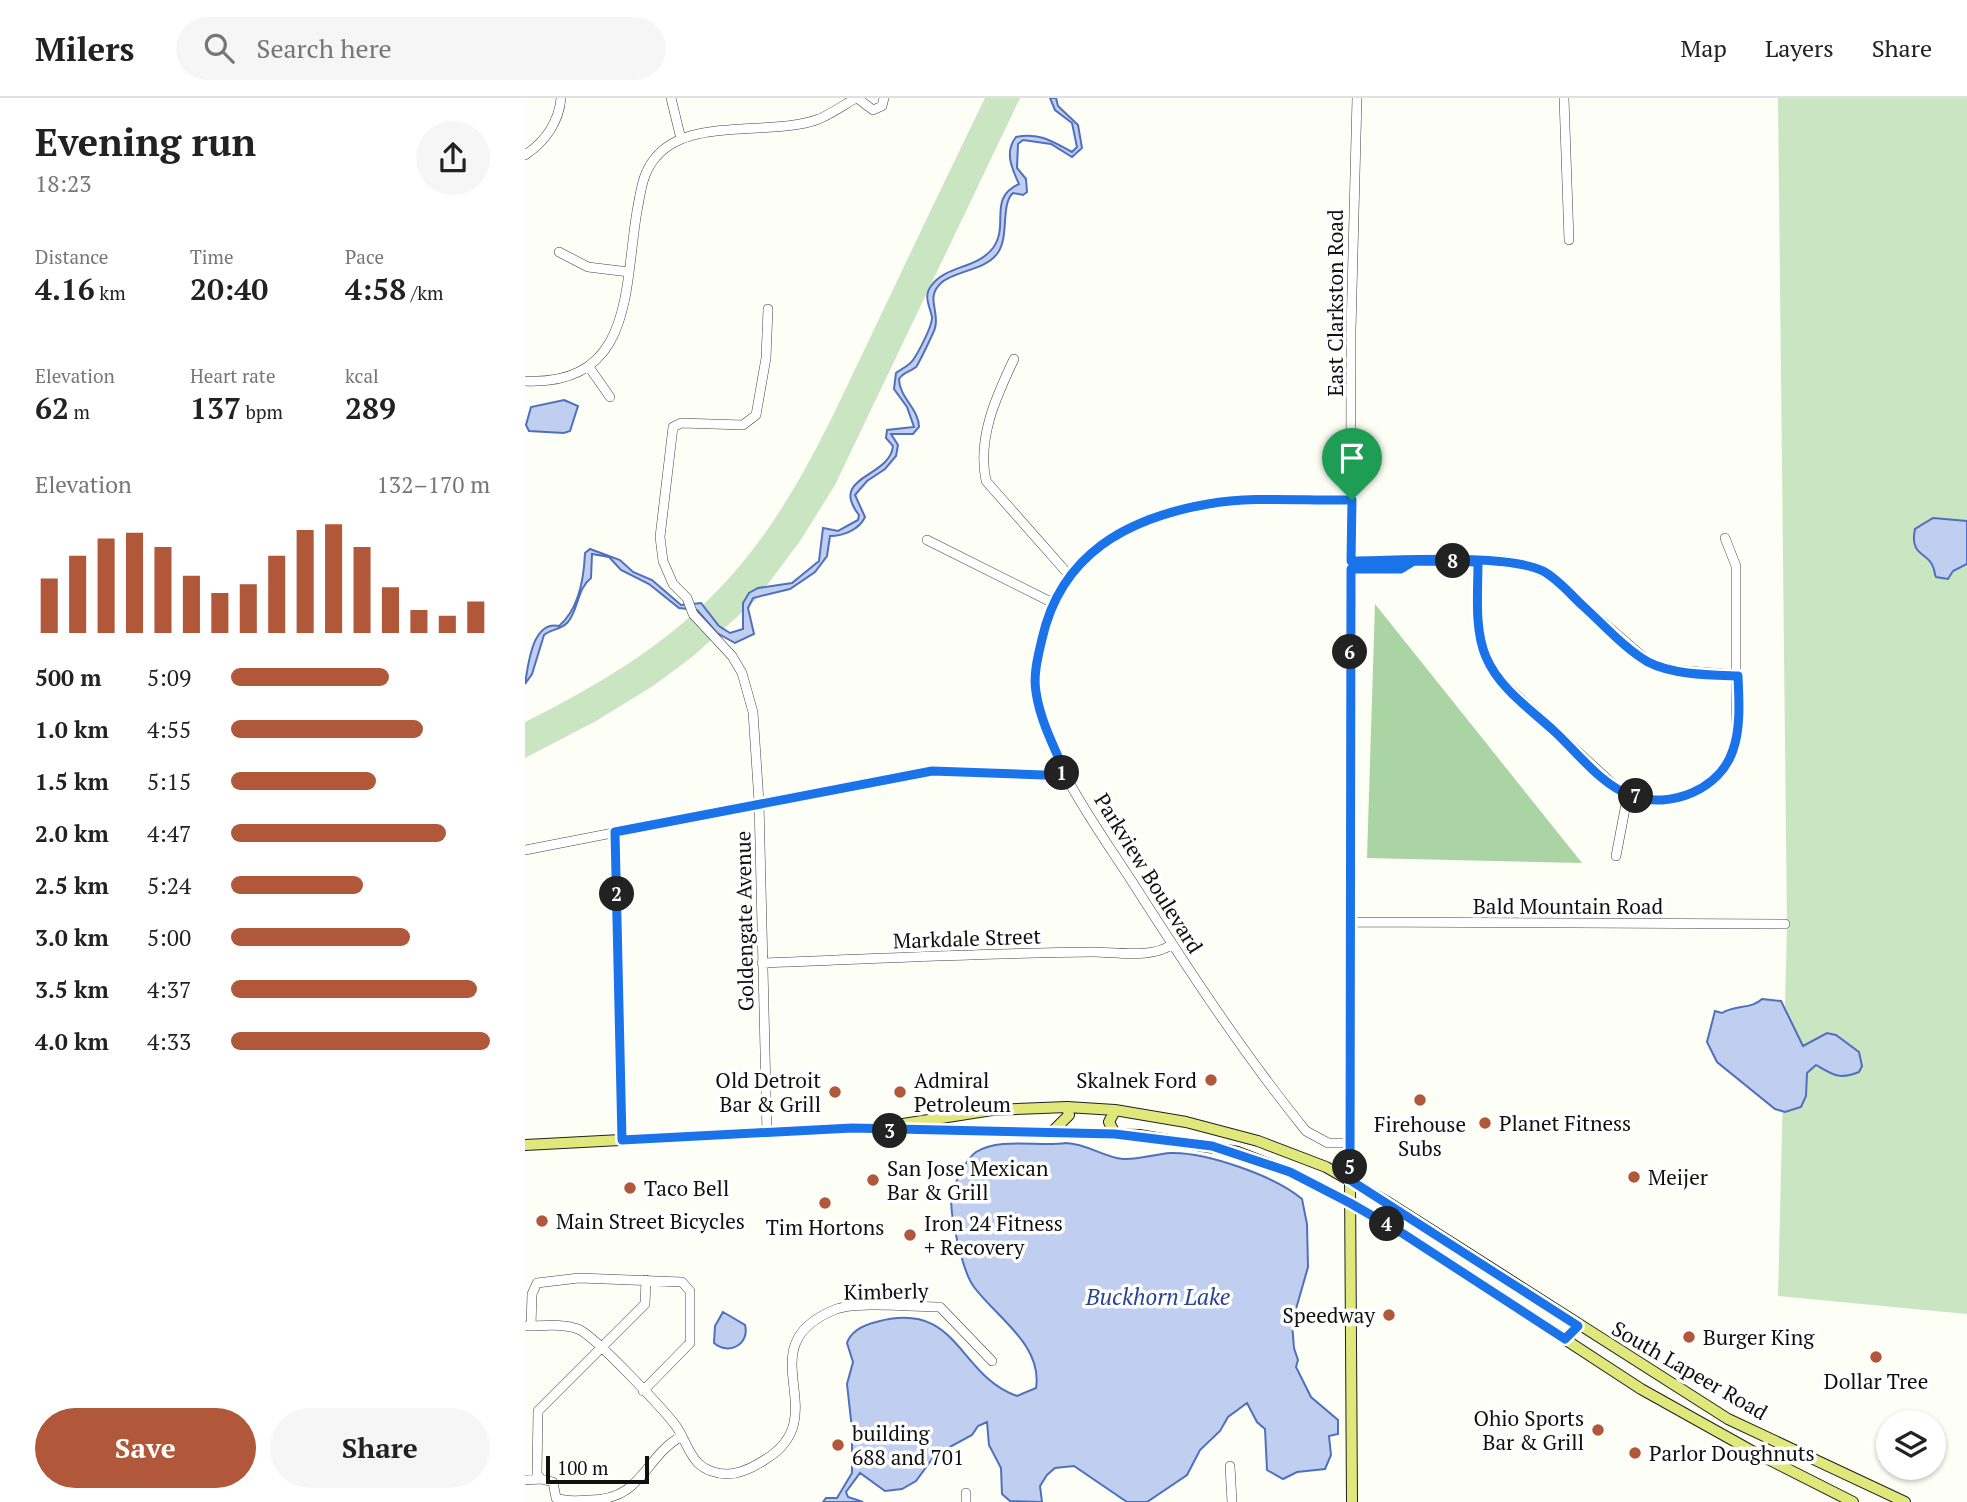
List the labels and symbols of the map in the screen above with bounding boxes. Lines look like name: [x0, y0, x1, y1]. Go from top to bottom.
street label: East Clarkston Road: [1321, 209, 1349, 397]
pin: [1322, 428, 1382, 500]
pin: 8: [1436, 544, 1471, 578]
pin: 6: [1333, 634, 1367, 670]
pin: 1: [1045, 756, 1079, 790]
pin: 7: [1619, 778, 1653, 814]
street label: Parkview Boulevard: [1088, 788, 1210, 959]
street label: Goldengate Avenue: [728, 830, 760, 1012]
pin: 2: [599, 876, 635, 912]
street label: Bald Mountain Road: [1473, 892, 1663, 920]
street label: Markdale Street: [893, 921, 1042, 955]
place label: Old Detroit Bar & Grill: [715, 1066, 821, 1118]
place label: Admiral Petroleum: [914, 1066, 1011, 1118]
place label: Skalnek Ford: [1076, 1066, 1197, 1094]
marker: Skalnek Ford: [1203, 1072, 1219, 1088]
marker: Old Detroit Bar & Grill: [827, 1084, 843, 1100]
marker: Admiral Petroleum: [892, 1084, 908, 1100]
marker: Firehouse Subs: [1412, 1092, 1428, 1108]
place label: Planet Fitness: [1499, 1109, 1631, 1137]
place label: Firehouse Subs: [1374, 1110, 1466, 1162]
pin: 3: [873, 1114, 907, 1148]
marker: Planet Fitness: [1477, 1115, 1493, 1131]
pin: 5: [1333, 1150, 1367, 1184]
place label: San Jose Mexican Bar & Grill: [887, 1154, 1049, 1206]
place label: Meijer: [1648, 1163, 1708, 1191]
marker: Meijer: [1626, 1169, 1642, 1185]
marker: San Jose Mexican Bar & Grill: [865, 1172, 881, 1188]
place label: Taco Bell: [644, 1174, 729, 1202]
marker: Taco Bell: [622, 1180, 638, 1196]
marker: Tim Hortons: [817, 1195, 833, 1211]
pin: 4: [1369, 1206, 1405, 1242]
place label: Main Street Bicycles: [556, 1207, 745, 1235]
place label: Iron 24 Fitness + Recovery: [924, 1209, 1063, 1261]
marker: Main Street Bicycles: [534, 1213, 550, 1229]
place label: Tim Hortons: [766, 1213, 884, 1241]
marker: Iron 24 Fitness + Recovery: [902, 1227, 918, 1243]
street label: Kimberly: [843, 1276, 929, 1306]
water label: Buckhorn Lake: [1085, 1281, 1230, 1312]
place label: Speedway: [1283, 1301, 1375, 1329]
marker: Speedway: [1381, 1307, 1397, 1323]
street label: South Lapeer Road: [1607, 1314, 1773, 1426]
place label: Burger King: [1703, 1323, 1815, 1351]
marker: Burger King: [1681, 1329, 1697, 1345]
marker: Dollar Tree: [1868, 1349, 1884, 1365]
place label: Dollar Tree: [1824, 1367, 1928, 1395]
place label: Ohio Sports Bar & Grill: [1473, 1404, 1584, 1456]
place label: building 688 and 701: [852, 1419, 964, 1471]
marker: Ohio Sports Bar & Grill: [1590, 1422, 1606, 1438]
marker: building 688 and 701: [830, 1437, 846, 1453]
place label: Parlor Doughnuts: [1649, 1439, 1815, 1467]
marker: Parlor Doughnuts: [1627, 1445, 1643, 1461]
scale bar: [546, 1453, 649, 1485]

